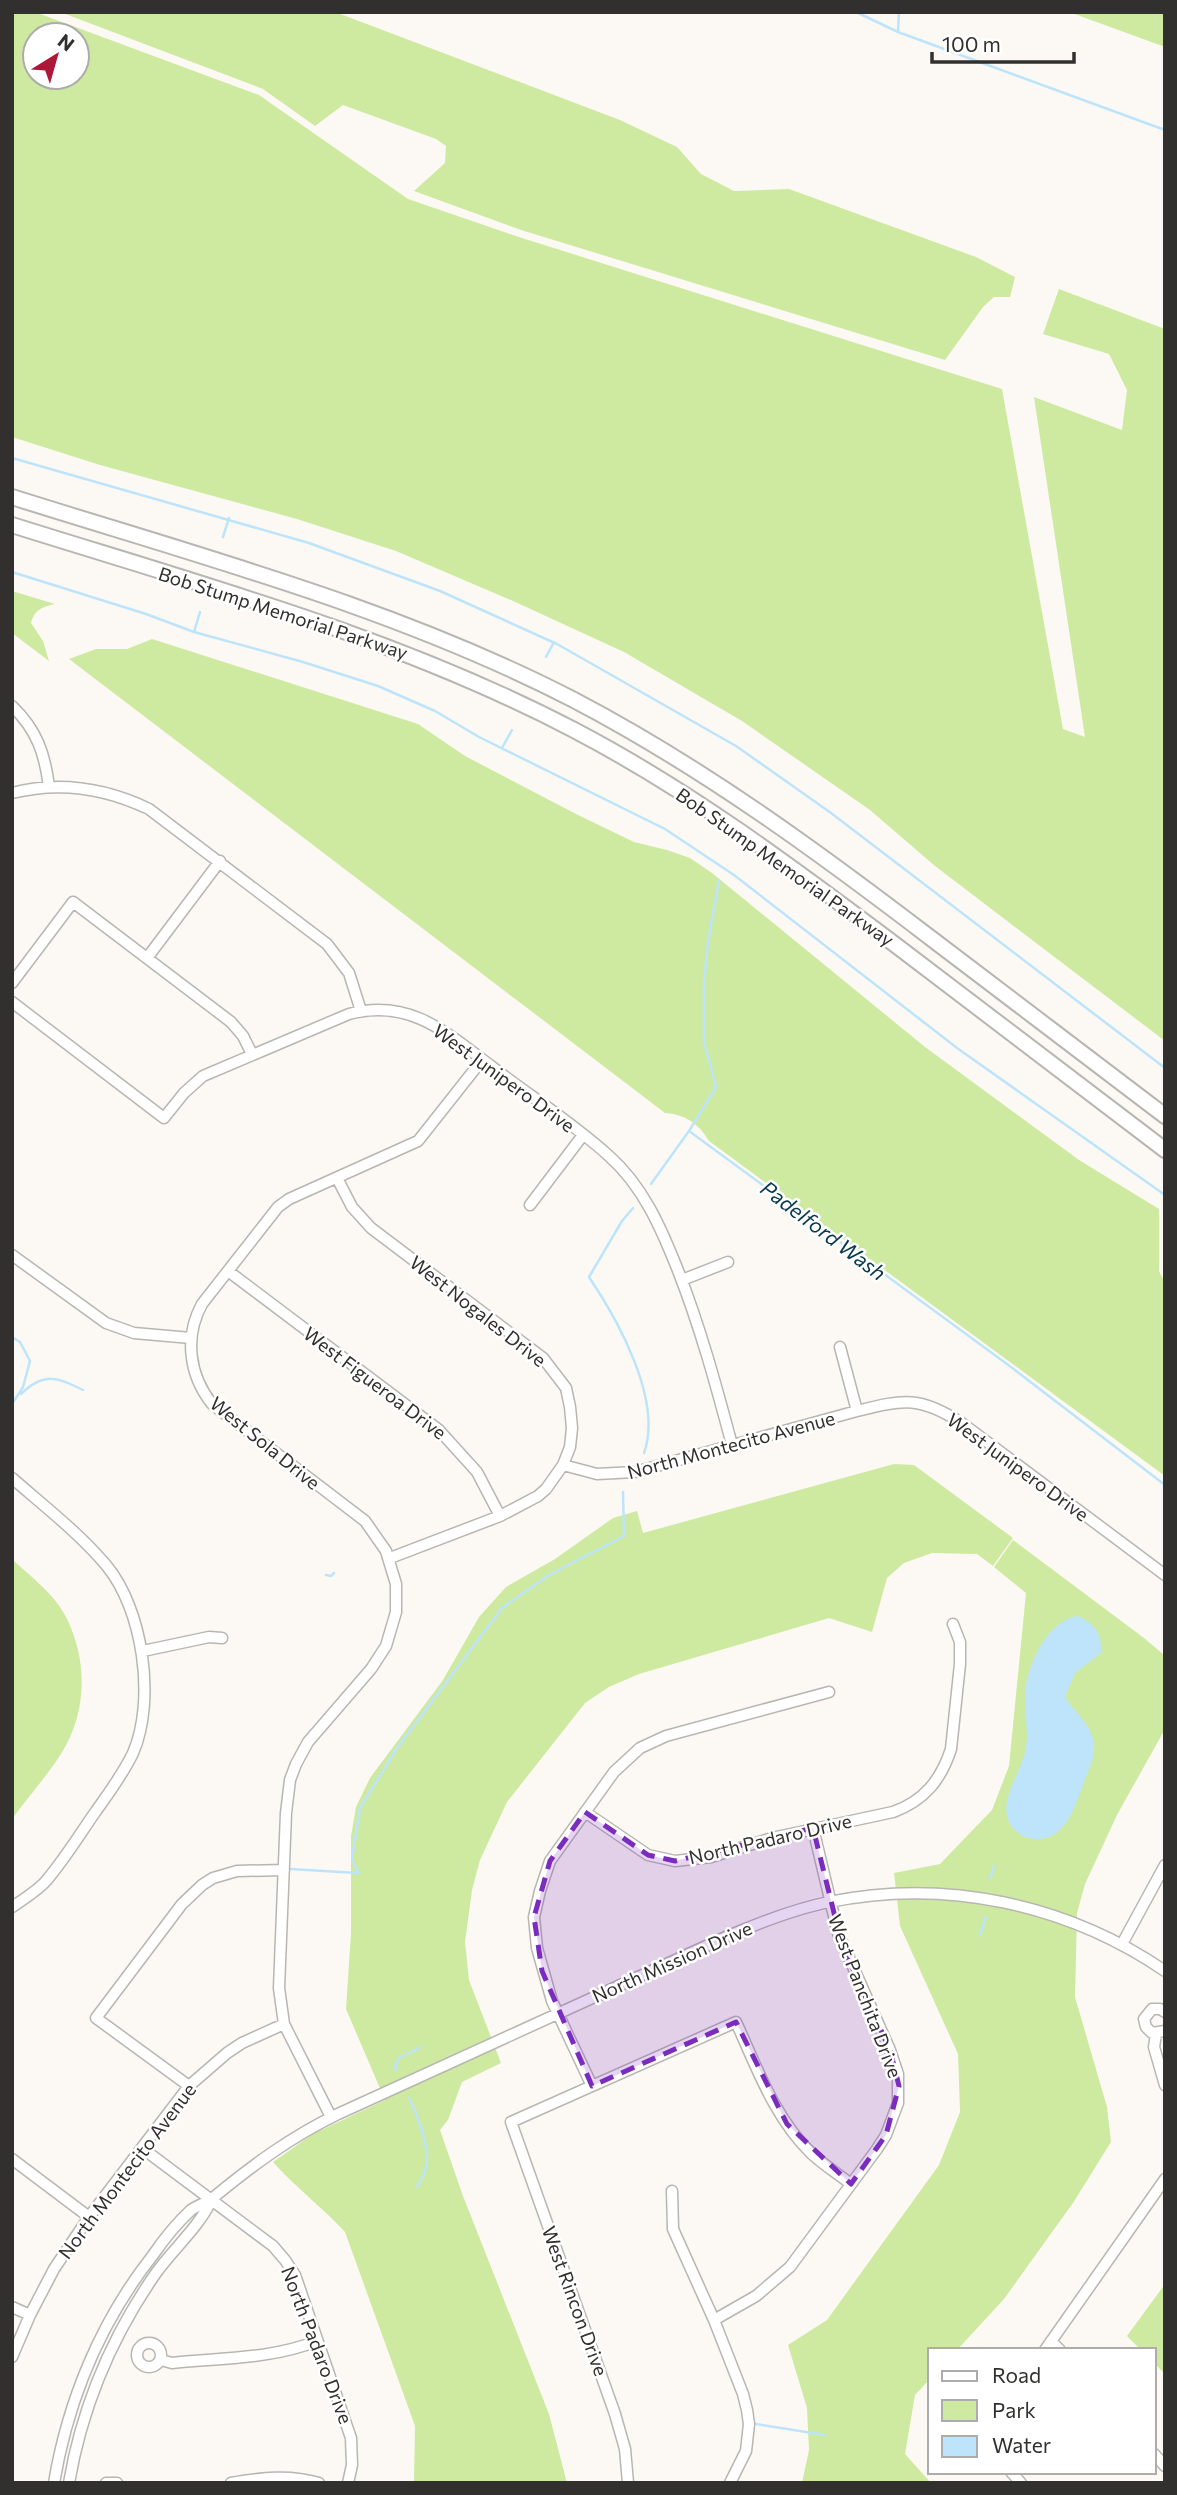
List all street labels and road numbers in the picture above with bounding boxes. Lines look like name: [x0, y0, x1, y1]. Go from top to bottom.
street label: Bob Stump Memorial Parkway: [156, 561, 411, 664]
street label: Bob Stump Memorial Parkway: [672, 782, 899, 951]
street label: West Junipero Drive: [429, 1018, 580, 1137]
street label: West Nogales Drive: [405, 1250, 551, 1371]
street label: West Figueroa Drive: [299, 1321, 451, 1444]
street label: West Sola Drive: [206, 1391, 325, 1494]
street label: North Montecito Avenue: [625, 1406, 837, 1483]
street label: West Junipero Drive: [943, 1407, 1094, 1526]
street label: North Padaro Drive: [686, 1809, 854, 1868]
street label: West Panchita Drive: [824, 1911, 907, 2081]
street label: North Mission Drive: [588, 1916, 755, 2007]
street label: North Montecito Avenue: [53, 2078, 200, 2263]
street label: West Rincon Drive: [538, 2223, 613, 2379]
street label: North Padaro Drive: [277, 2263, 358, 2427]

